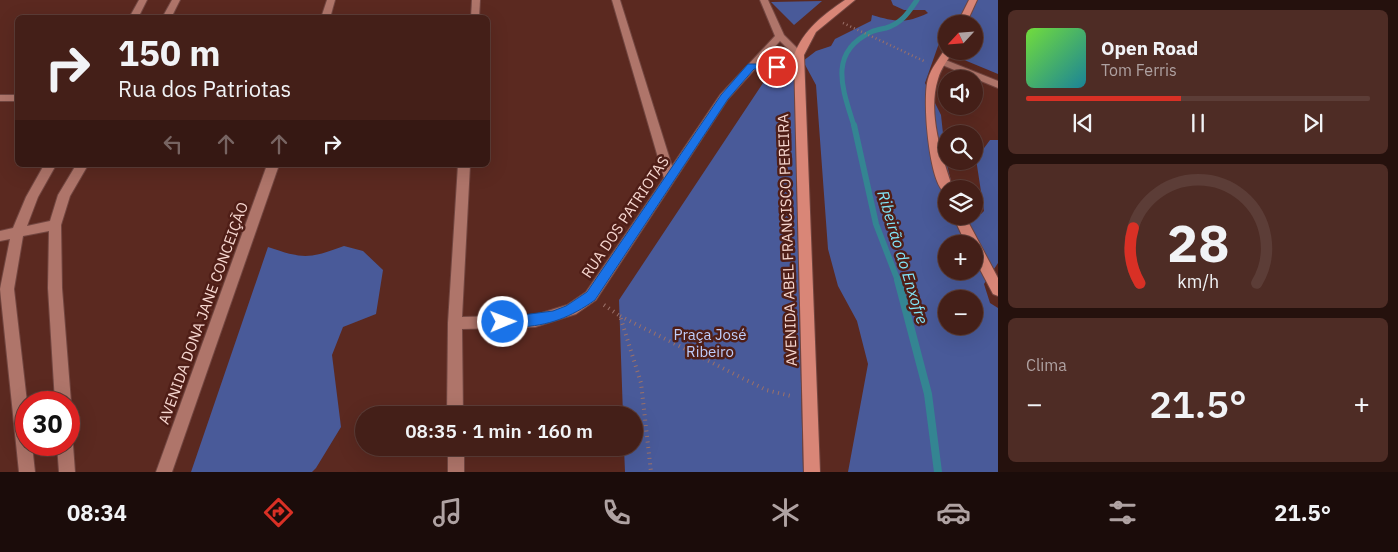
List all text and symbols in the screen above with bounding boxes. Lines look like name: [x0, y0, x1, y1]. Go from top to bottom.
north arrow: [938, 15, 982, 60]
map controls: [938, 15, 983, 335]
text: 150 m: [118, 30, 221, 76]
icon: right: [35, 35, 100, 100]
text: Open Road: [1101, 36, 1198, 60]
pin: [756, 46, 798, 88]
icon: arrive: [763, 53, 791, 81]
text: Tom Ferris: [1101, 60, 1177, 80]
button: sound: [938, 70, 983, 115]
text: Rua dos Patriotas: [118, 74, 291, 103]
icon: previous: [1069, 109, 1097, 137]
icon: pause: [1184, 109, 1212, 137]
icon: next: [1299, 109, 1327, 137]
street label: AVENIDA ABEL FRANCISCO PEREIRA: [773, 113, 801, 367]
button: search: [938, 125, 983, 170]
icon: left: [159, 130, 187, 158]
icon: ahead: [212, 130, 240, 158]
icon: ahead: [265, 130, 293, 158]
icon: right: [318, 130, 346, 158]
street label: RUA DOS PATRIOTAS: [577, 152, 673, 282]
button: layers: [938, 180, 983, 225]
water label: Ribeirão do Enxofre: [873, 188, 933, 326]
street label: AVENIDA DONA JANE CONCEIÇÃO: [154, 199, 252, 427]
text: 28: [1167, 209, 1229, 276]
button: +: [938, 235, 983, 280]
text: km/h: [1177, 270, 1219, 293]
button: −: [938, 290, 983, 335]
position arrow: [476, 295, 528, 347]
park label: Praça José Ribeiro: [673, 325, 747, 361]
text: Clima: [1026, 355, 1067, 375]
text: 21.5°: [1149, 379, 1247, 428]
text: −: [1026, 385, 1043, 422]
text: +: [1353, 385, 1370, 422]
speed limit sign: 30: [15, 391, 80, 456]
text: 08:35 · 1 min · 160 m: [405, 419, 593, 443]
icon: directions: [261, 495, 296, 530]
icon: music: [430, 495, 465, 530]
icon: phone: [599, 495, 634, 530]
icon: climate: [768, 495, 803, 530]
icon: car: [936, 495, 971, 530]
icon: filters: [1105, 495, 1140, 530]
text: 08:34: [67, 498, 127, 527]
text: 21.5°: [1274, 498, 1331, 527]

